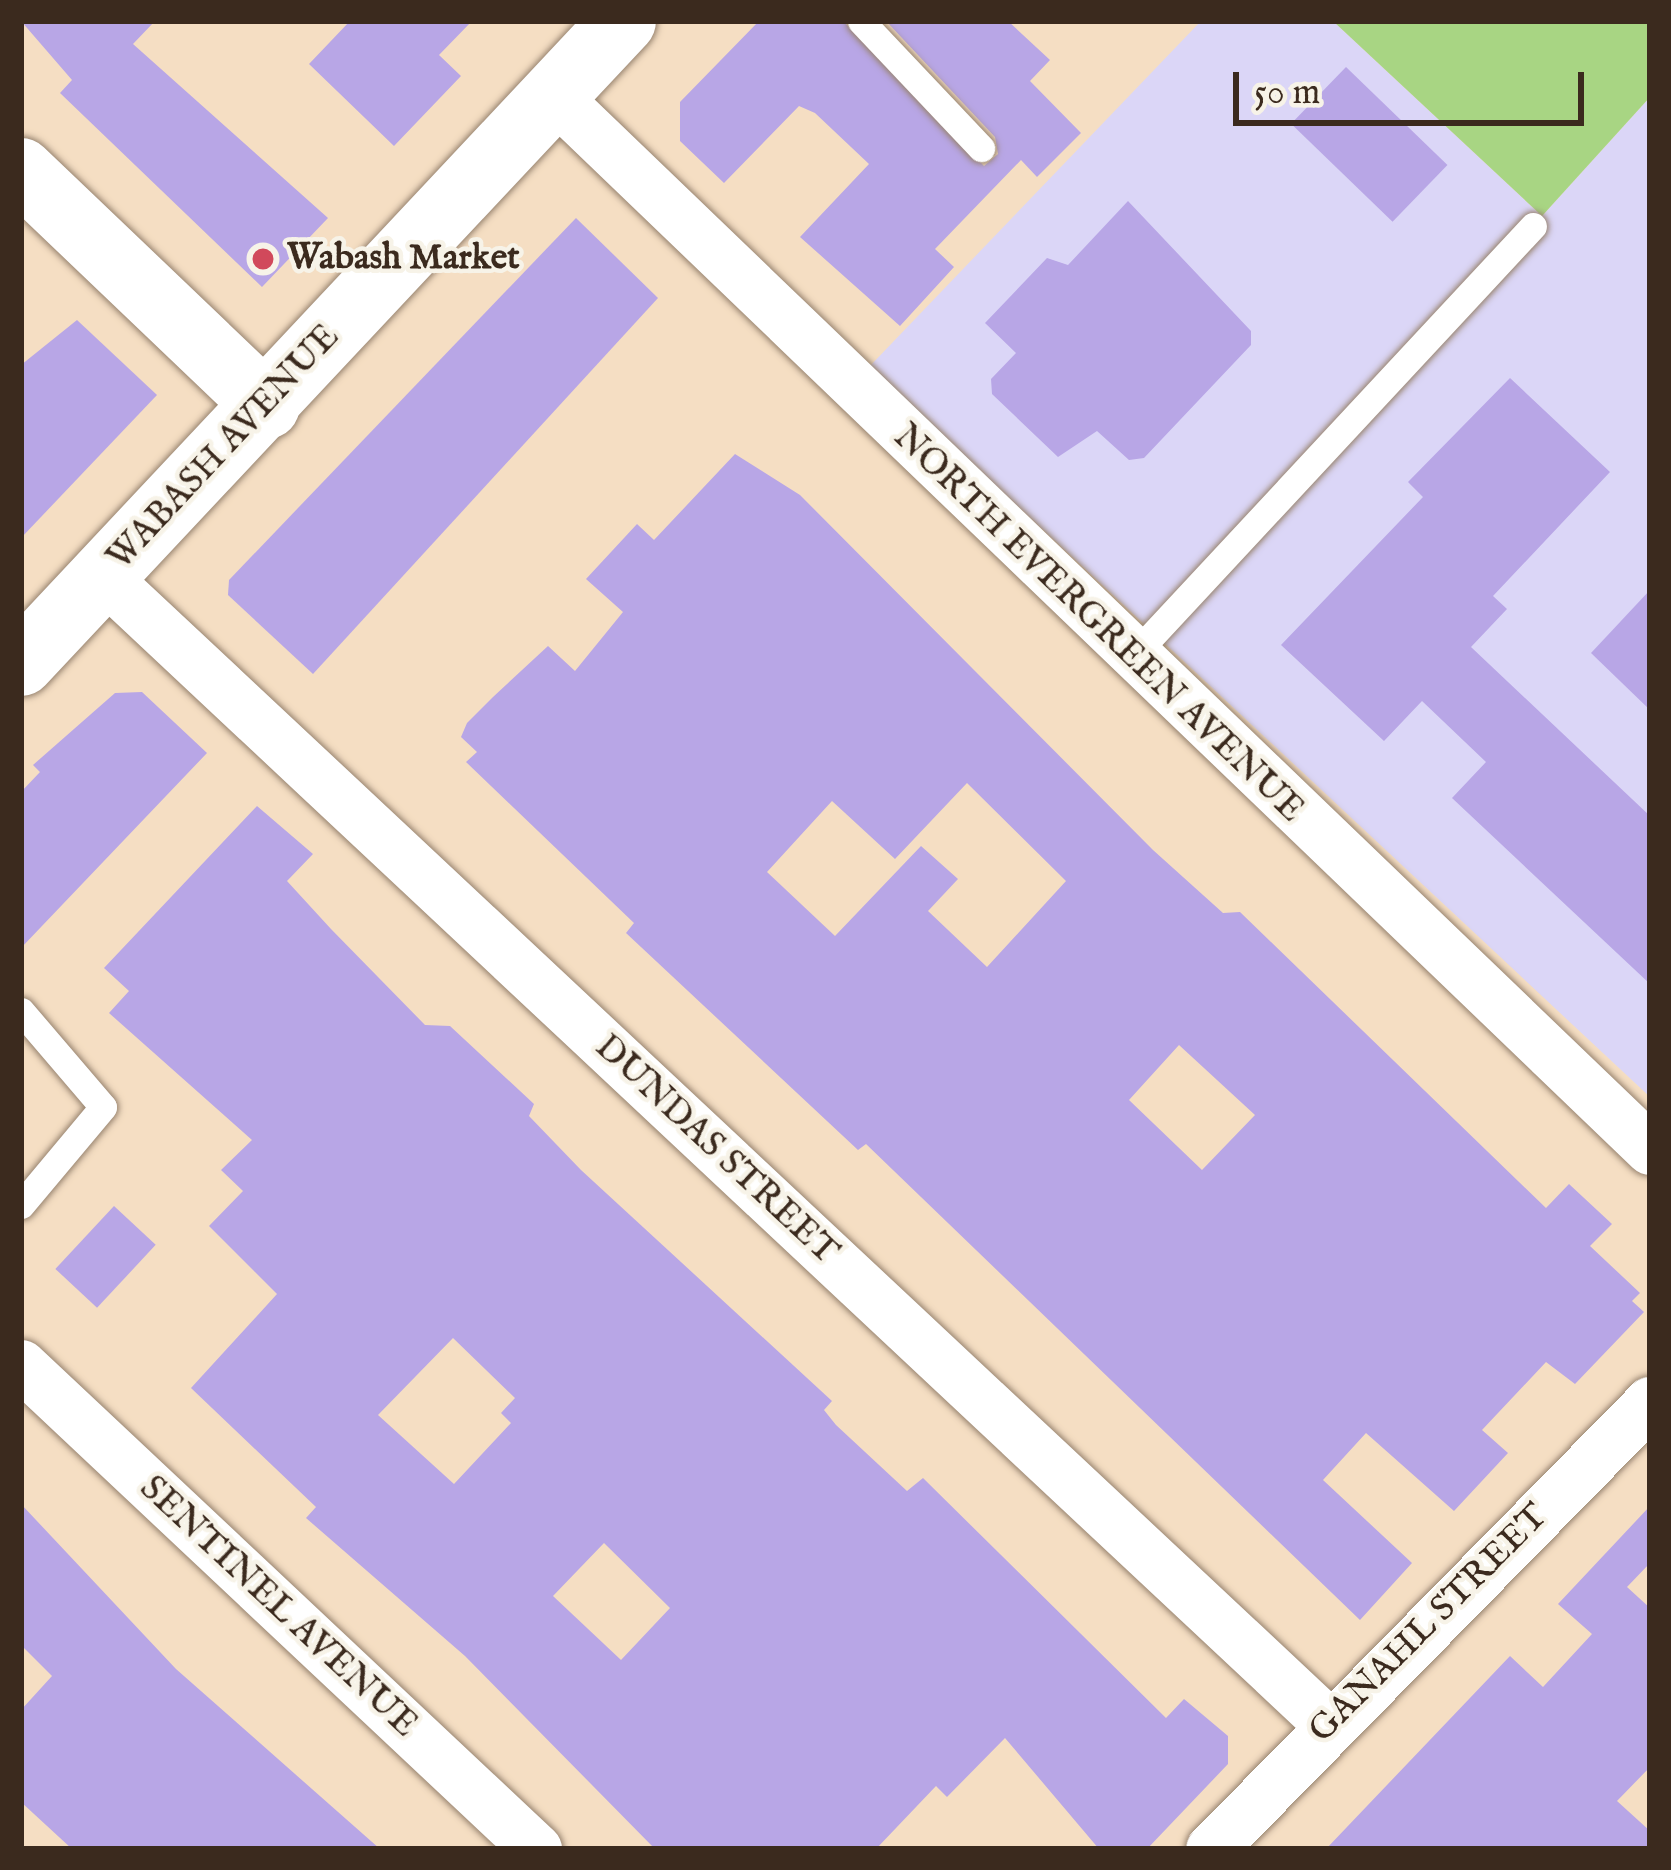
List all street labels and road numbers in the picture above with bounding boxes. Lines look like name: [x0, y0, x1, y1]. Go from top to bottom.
street label: WABASH AVENUE: [99, 316, 349, 580]
street label: NORTH EVERGREEN AVENUE: [884, 416, 1312, 832]
street label: DUNDAS STREET: [585, 1026, 847, 1274]
street label: SENTINEL AVENUE: [130, 1467, 426, 1747]
street label: GANAHL STREET: [1301, 1496, 1557, 1752]

